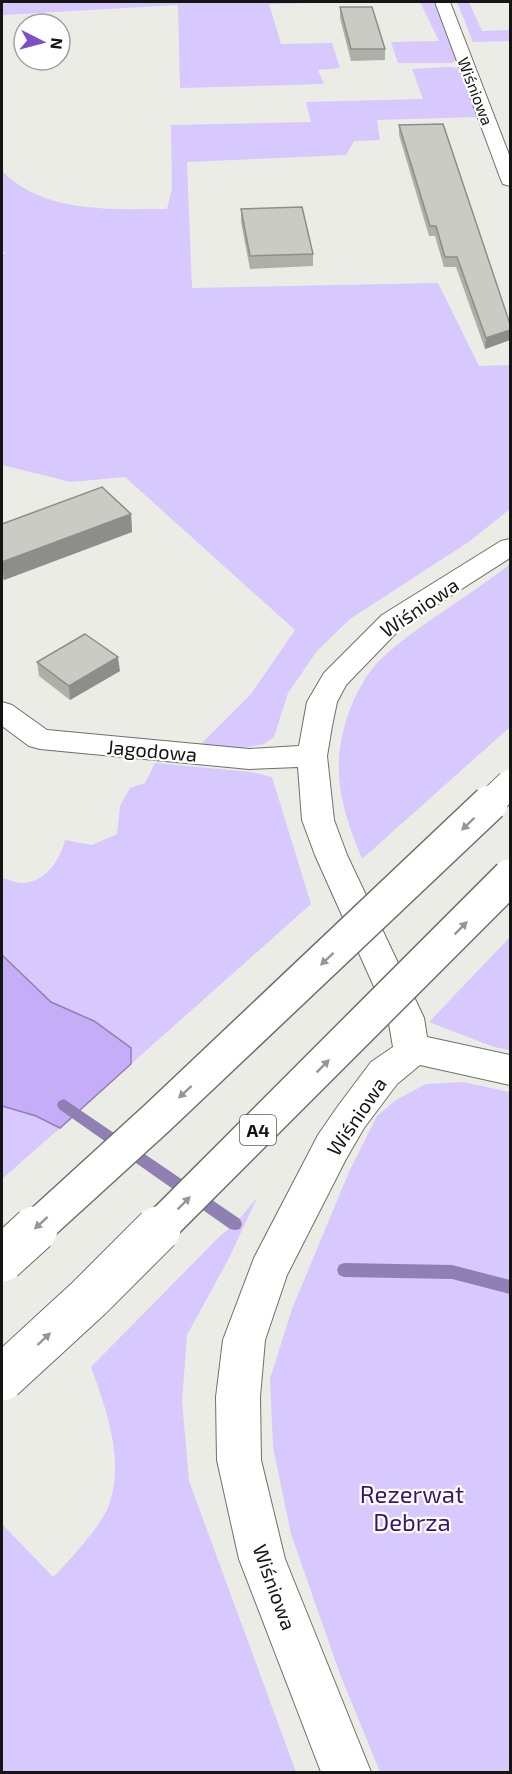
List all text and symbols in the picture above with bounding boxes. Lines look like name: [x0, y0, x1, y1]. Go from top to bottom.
north arrow: [12, 12, 72, 72]
text: N: [47, 37, 67, 50]
street label: Wiśniowa: [454, 54, 498, 128]
street label: Wiśniowa: [375, 572, 463, 642]
street label: Jagodowa: [106, 734, 198, 766]
one-way arrow: [461, 817, 476, 830]
one-way arrow: [453, 921, 467, 935]
one-way arrow: [320, 951, 334, 965]
one-way arrow: [315, 1059, 329, 1073]
street label: Wiśniowa: [321, 1072, 391, 1160]
one-way arrow: [178, 1085, 193, 1098]
road number: A4: [240, 1115, 276, 1145]
one-way arrow: [177, 1196, 192, 1210]
one-way arrow: [33, 1216, 48, 1230]
one-way arrow: [37, 1332, 52, 1346]
park label: Rezerwat Debrza: [360, 1479, 464, 1536]
street label: Wiśniowa: [248, 1541, 302, 1633]

